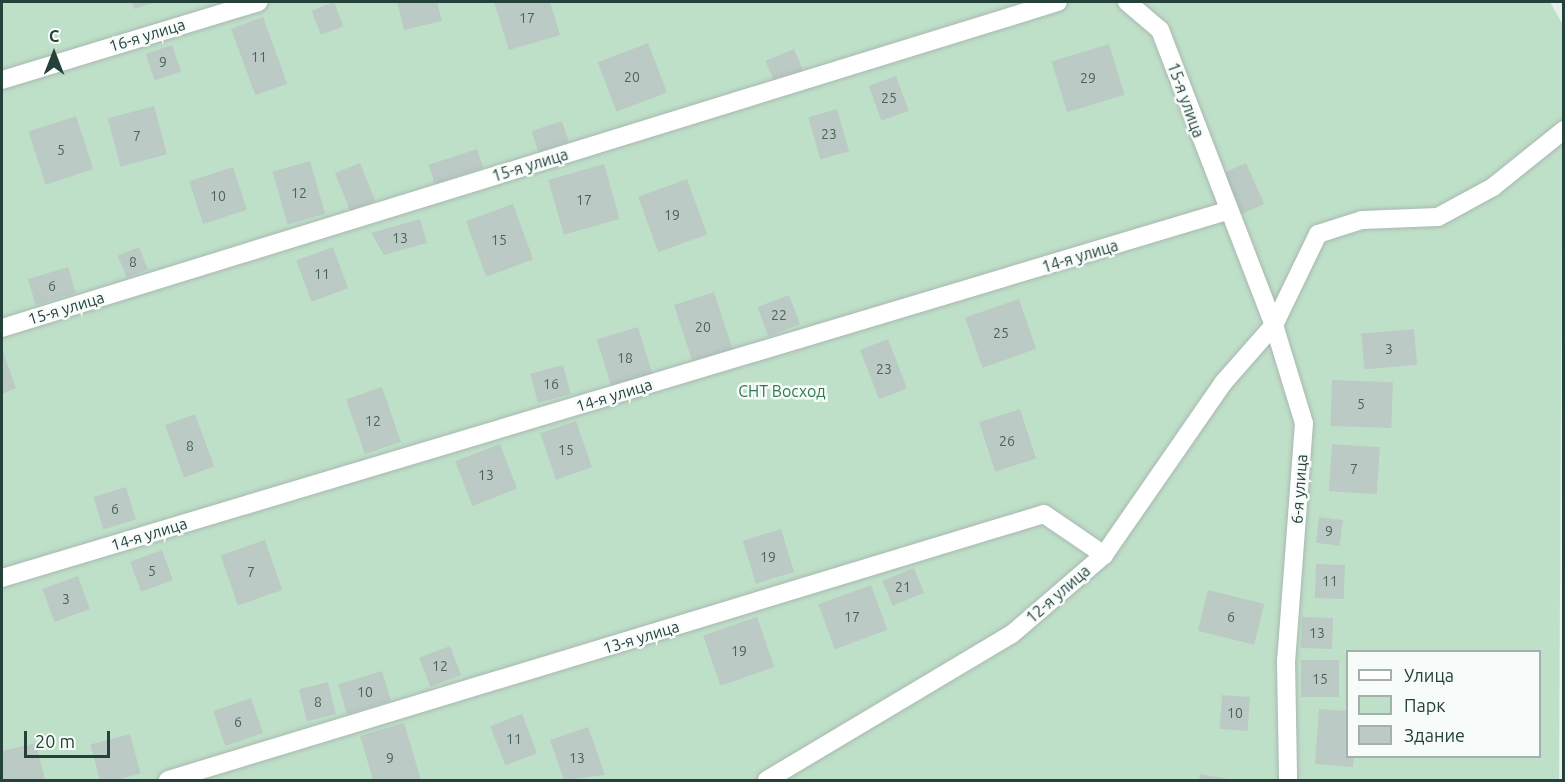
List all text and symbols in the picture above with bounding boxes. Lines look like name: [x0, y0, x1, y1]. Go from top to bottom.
house number: 17: [519, 10, 535, 26]
street label: 16-я улица: [107, 14, 187, 56]
north arrow: [24, 24, 84, 84]
text: С: [49, 27, 59, 45]
house number: 11: [251, 49, 267, 65]
house number: 9: [159, 54, 167, 70]
street label: 15-я улица: [1164, 60, 1208, 140]
house number: 20: [624, 69, 640, 85]
house number: 29: [1080, 70, 1096, 86]
house number: 25: [881, 90, 897, 106]
house number: 23: [821, 126, 837, 142]
house number: 7: [133, 128, 141, 144]
house number: 5: [57, 142, 65, 158]
street label: 15-я улица: [490, 144, 570, 186]
house number: 12: [291, 185, 307, 201]
house number: 10: [210, 188, 226, 204]
house number: 17: [576, 192, 592, 208]
house number: 19: [664, 207, 680, 223]
house number: 13: [392, 230, 408, 246]
house number: 15: [491, 232, 507, 248]
street label: 14-я улица: [1040, 235, 1120, 277]
house number: 8: [129, 254, 137, 270]
house number: 11: [314, 266, 330, 282]
house number: 6: [48, 278, 56, 294]
street label: 15-я улица: [26, 287, 106, 329]
house number: 22: [771, 307, 787, 323]
house number: 20: [695, 319, 711, 335]
house number: 25: [993, 325, 1009, 341]
house number: 3: [1385, 341, 1393, 357]
house number: 18: [617, 350, 633, 366]
house number: 23: [876, 361, 892, 377]
street label: 14-я улица: [574, 374, 654, 416]
house number: 16: [543, 376, 559, 392]
park label: СНТ Восход: [738, 381, 826, 401]
house number: 5: [1357, 396, 1365, 412]
house number: 12: [365, 413, 381, 429]
house number: 26: [999, 433, 1015, 449]
house number: 8: [186, 438, 194, 454]
house number: 15: [558, 442, 574, 458]
street label: 6-я улица: [1287, 454, 1311, 524]
house number: 7: [1350, 461, 1358, 477]
house number: 13: [478, 467, 494, 483]
house number: 6: [111, 501, 119, 517]
street label: 14-я улица: [109, 513, 189, 555]
house number: 9: [1325, 523, 1333, 539]
house number: 19: [760, 549, 776, 565]
street label: 12-я улица: [1022, 561, 1094, 627]
house number: 5: [148, 563, 156, 579]
house number: 7: [247, 564, 255, 580]
house number: 11: [1322, 573, 1338, 589]
house number: 21: [895, 579, 911, 595]
house number: 3: [62, 591, 70, 607]
house number: 17: [844, 609, 860, 625]
house number: 6: [1227, 609, 1235, 625]
street label: 13-я улица: [601, 616, 681, 658]
house number: 13: [1309, 625, 1325, 641]
house number: 19: [731, 643, 747, 659]
legend: [1346, 650, 1541, 758]
house number: 12: [432, 658, 448, 674]
text: Улица: [1404, 665, 1454, 685]
house number: 15: [1312, 671, 1328, 687]
house number: 10: [357, 684, 373, 700]
house number: 8: [314, 694, 322, 710]
text: Парк: [1404, 695, 1445, 715]
house number: 10: [1227, 705, 1243, 721]
house number: 6: [234, 714, 242, 730]
scale bar: [27, 719, 112, 757]
text: Здание: [1404, 725, 1465, 745]
text: 20 m: [35, 731, 75, 751]
house number: 11: [506, 731, 522, 747]
house number: 9: [386, 750, 394, 766]
house number: 13: [569, 750, 585, 766]

